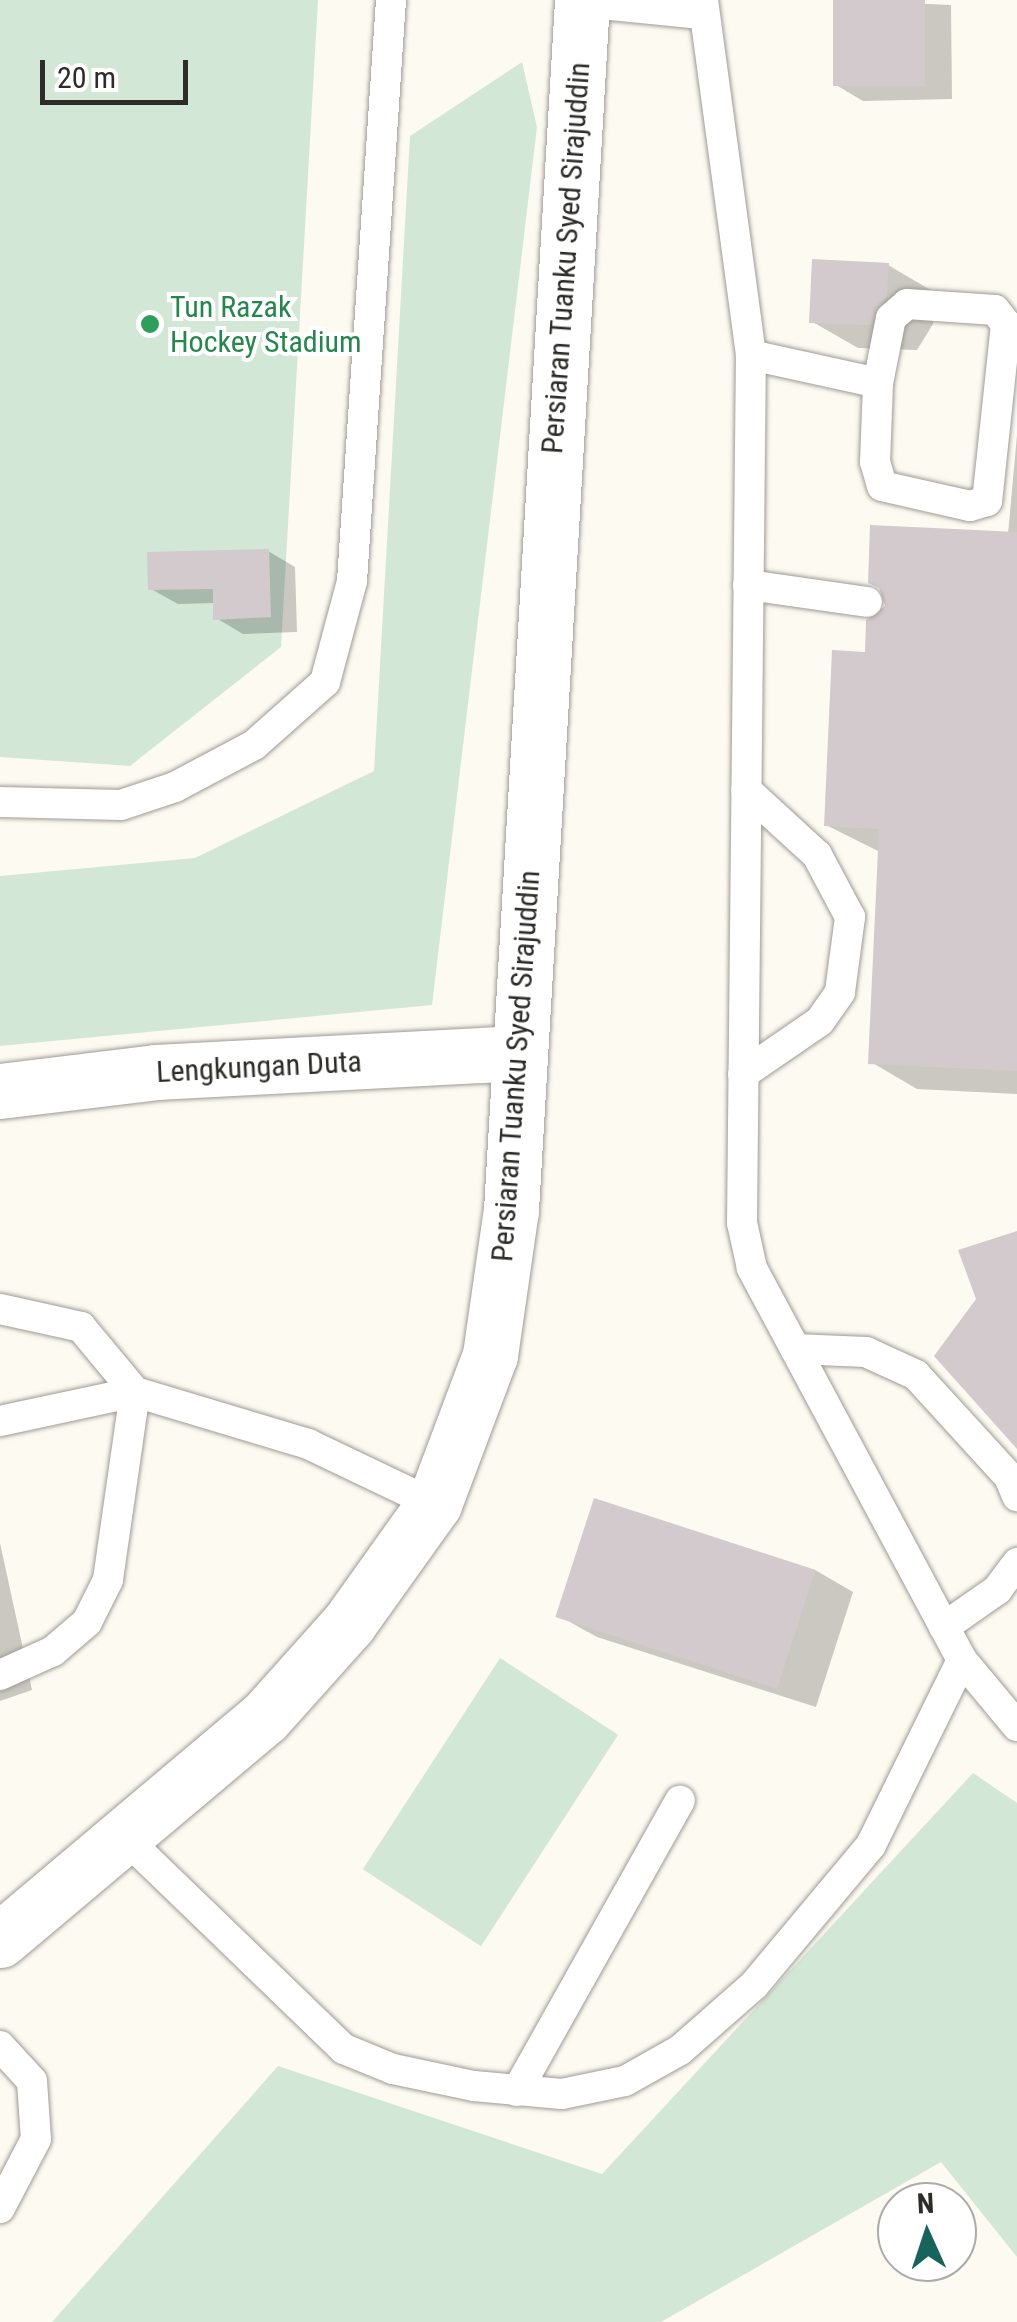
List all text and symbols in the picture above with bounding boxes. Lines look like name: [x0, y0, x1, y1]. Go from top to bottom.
scale bar: [45, 40, 192, 102]
text: 20 m: [57, 60, 116, 95]
street label: Persiaran Tuanku Syed Sirajuddin: [534, 61, 598, 455]
place label: Tun Razak Hockey Stadium: [170, 289, 362, 360]
marker: Tun Razak Hockey Stadium: [139, 313, 161, 335]
street label: Persiaran Tuanku Syed Sirajuddin: [484, 869, 548, 1263]
street label: Lengkungan Duta: [155, 1044, 363, 1090]
north arrow: [877, 2182, 977, 2282]
text: N: [916, 2187, 935, 2220]

